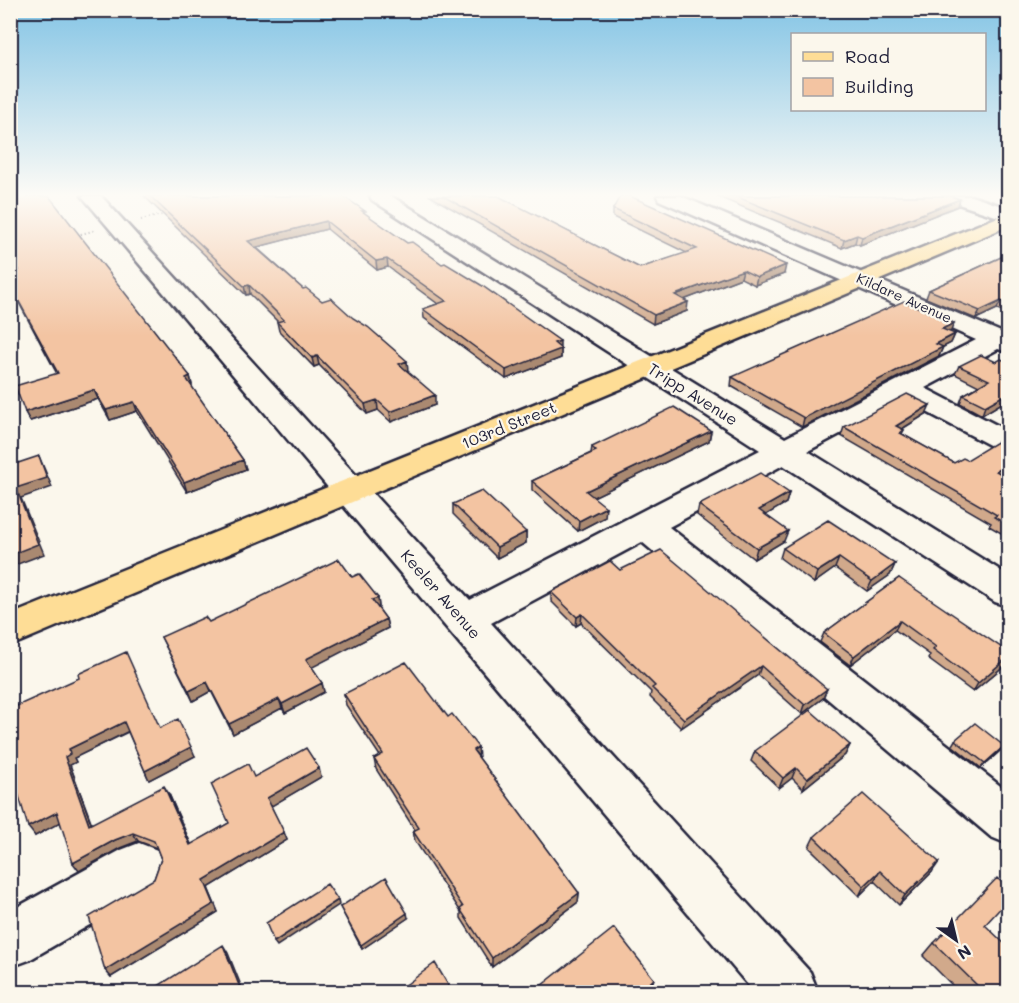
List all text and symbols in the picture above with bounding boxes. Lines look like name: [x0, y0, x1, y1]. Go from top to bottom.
legend: [791, 33, 986, 111]
text: Road: [845, 44, 890, 68]
text: Building: [845, 74, 913, 98]
street label: Kildare Avenue: [854, 268, 955, 327]
street label: Tripp Avenue: [644, 358, 742, 430]
street label: 103rd Street: [458, 396, 559, 453]
street label: Keeler Avenue: [397, 545, 486, 643]
north arrow: [926, 910, 986, 970]
text: N: [954, 941, 976, 965]

